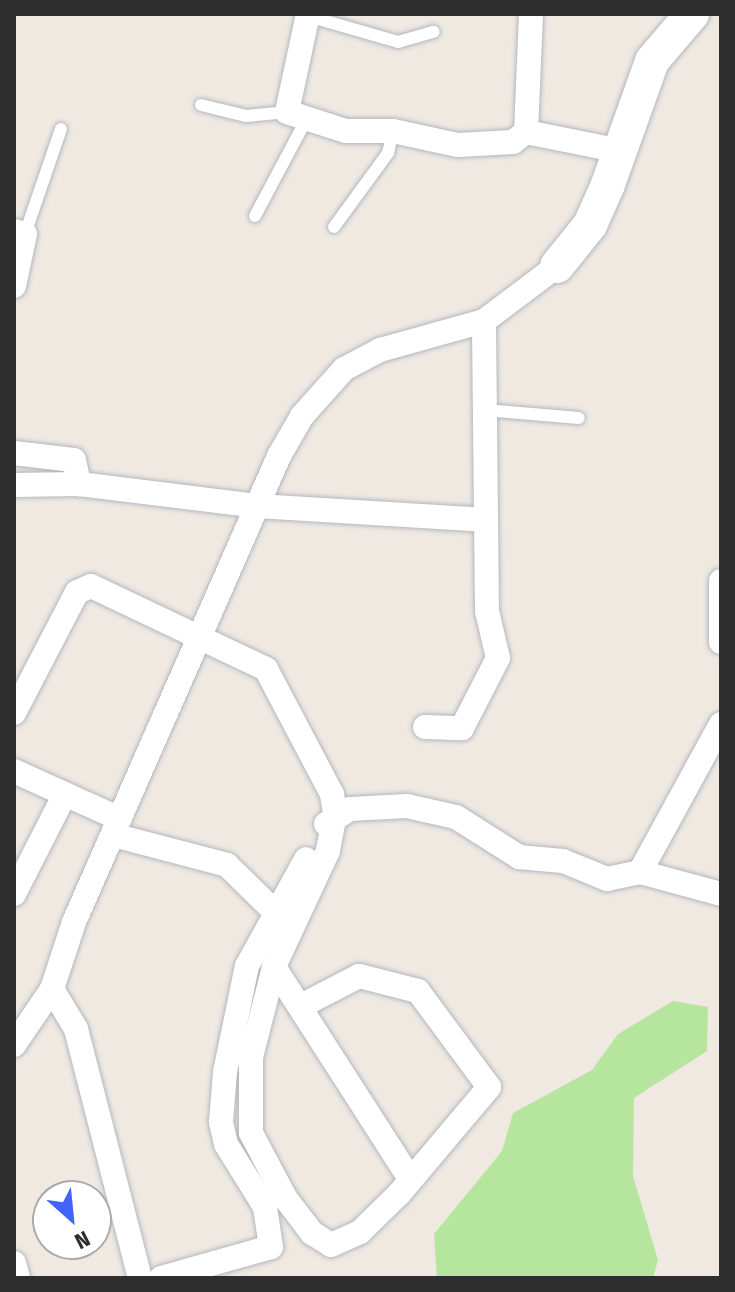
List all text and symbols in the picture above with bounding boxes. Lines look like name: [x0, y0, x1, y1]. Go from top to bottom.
north arrow: [32, 1180, 112, 1260]
text: N: [70, 1225, 94, 1255]

